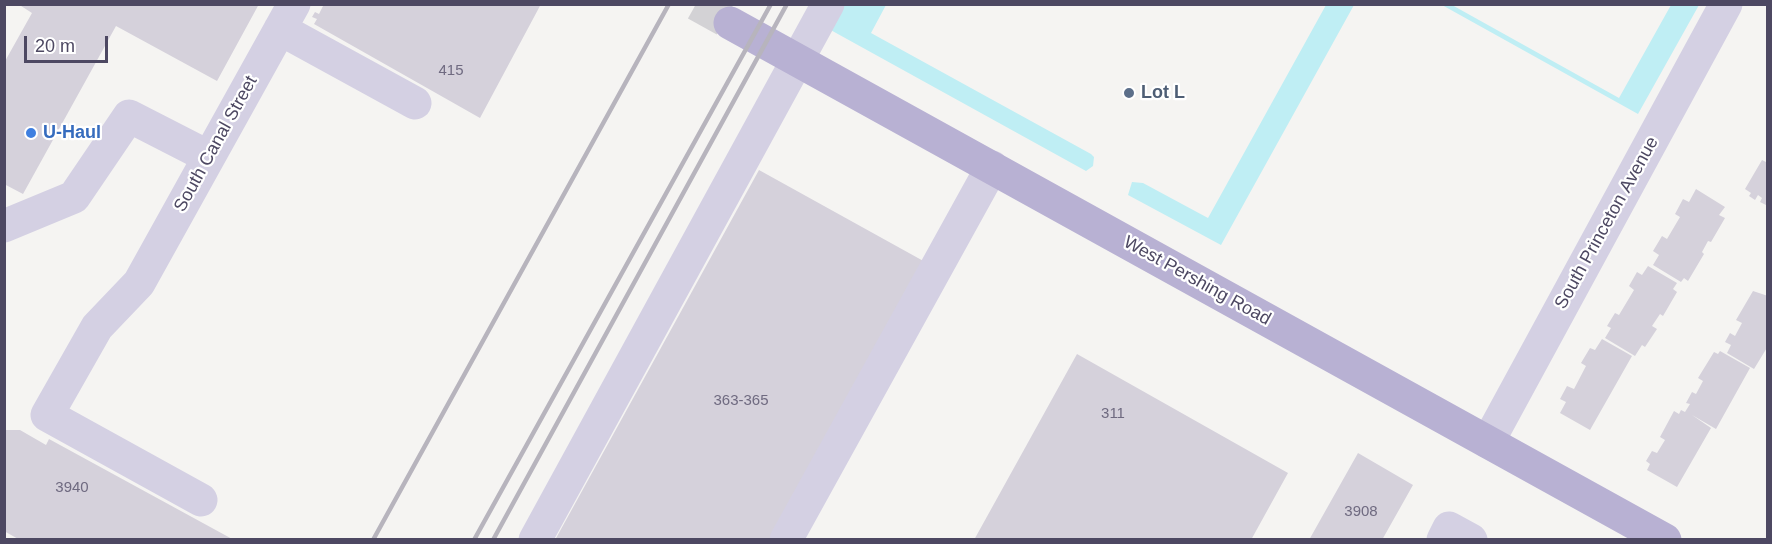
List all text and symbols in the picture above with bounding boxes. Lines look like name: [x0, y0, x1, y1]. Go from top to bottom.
scale bar: [27, 24, 111, 62]
text: 20 m: [35, 36, 75, 56]
house number: 415: [438, 62, 464, 80]
street label: South Canal Street: [170, 72, 262, 216]
place label: Lot L: [1141, 82, 1185, 104]
marker: Lot L: [1122, 86, 1136, 100]
place label: U-Haul: [43, 122, 101, 144]
marker: U-Haul: [24, 126, 38, 140]
street label: South Princeton Avenue: [1551, 133, 1663, 313]
street label: West Pershing Road: [1120, 232, 1274, 330]
house number: 363-365: [713, 392, 769, 410]
house number: 311: [1101, 405, 1125, 423]
house number: 3940: [55, 479, 89, 497]
house number: 3908: [1344, 503, 1378, 521]

